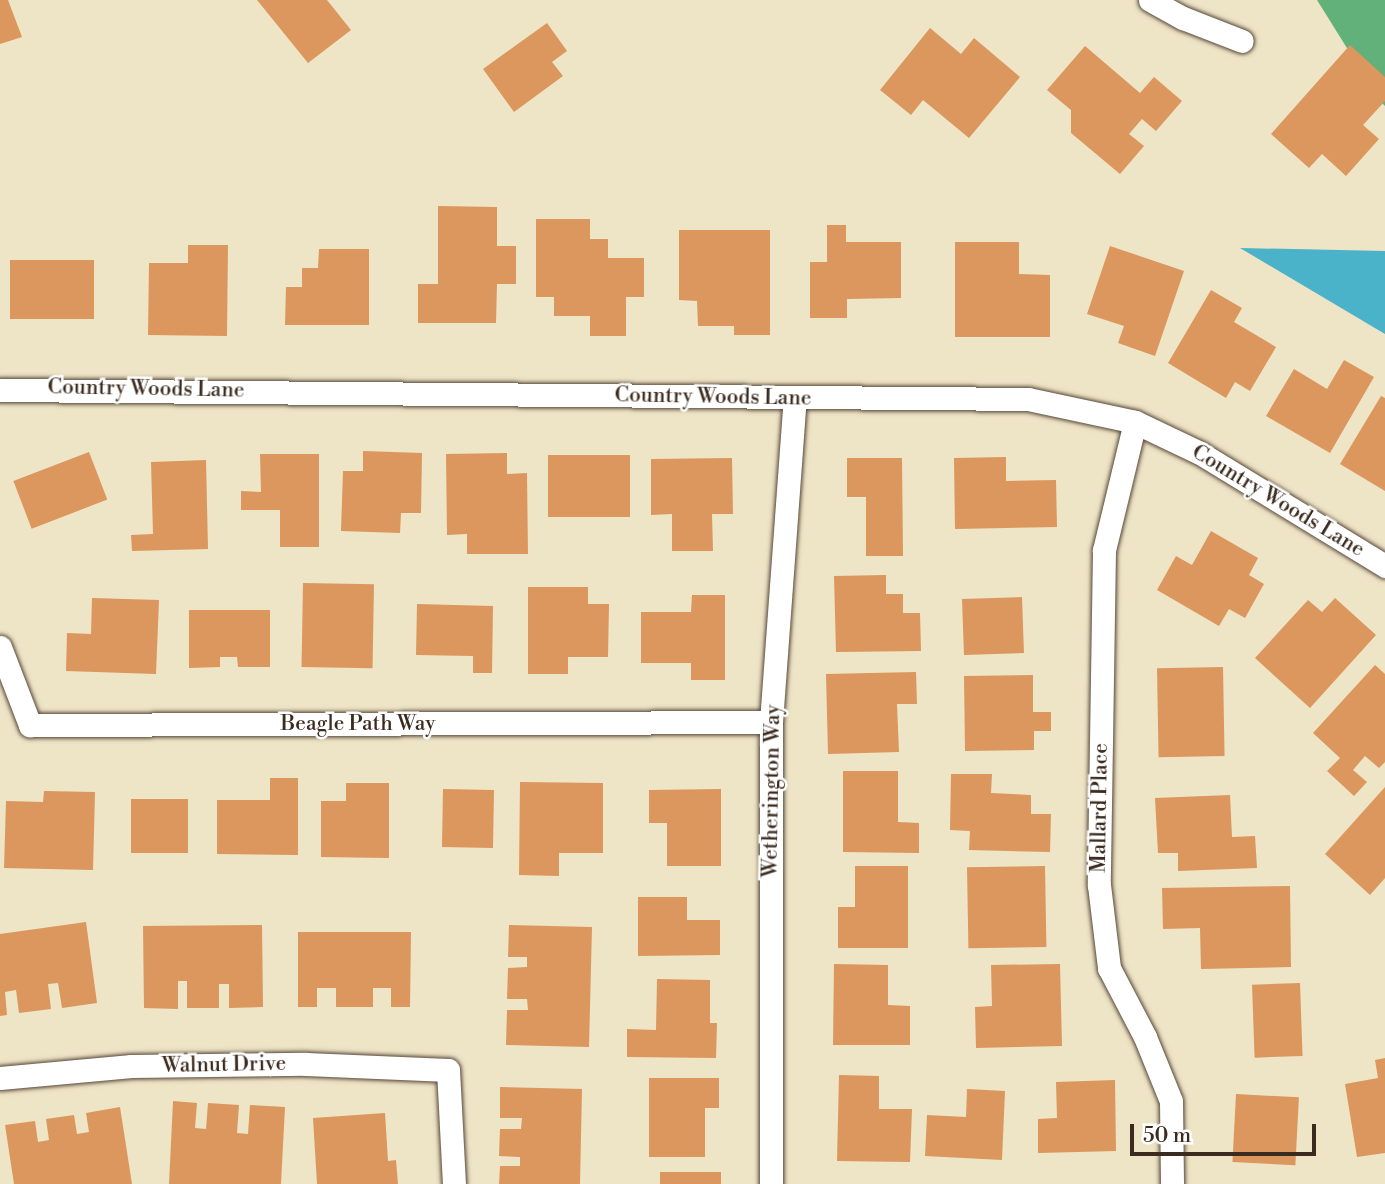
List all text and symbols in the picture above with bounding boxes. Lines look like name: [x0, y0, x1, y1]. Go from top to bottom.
street label: Country Woods Lane: [47, 375, 245, 403]
street label: Country Woods Lane: [614, 383, 812, 411]
street label: Country Woods Lane: [1187, 440, 1369, 562]
street label: Wetherington Way: [758, 704, 786, 878]
street label: Beagle Path Way: [281, 711, 435, 737]
street label: Mallard Place: [1086, 743, 1114, 873]
street label: Walnut Drive: [162, 1051, 286, 1079]
scale bar: [1133, 1110, 1318, 1154]
text: 50 m: [1143, 1123, 1191, 1149]

